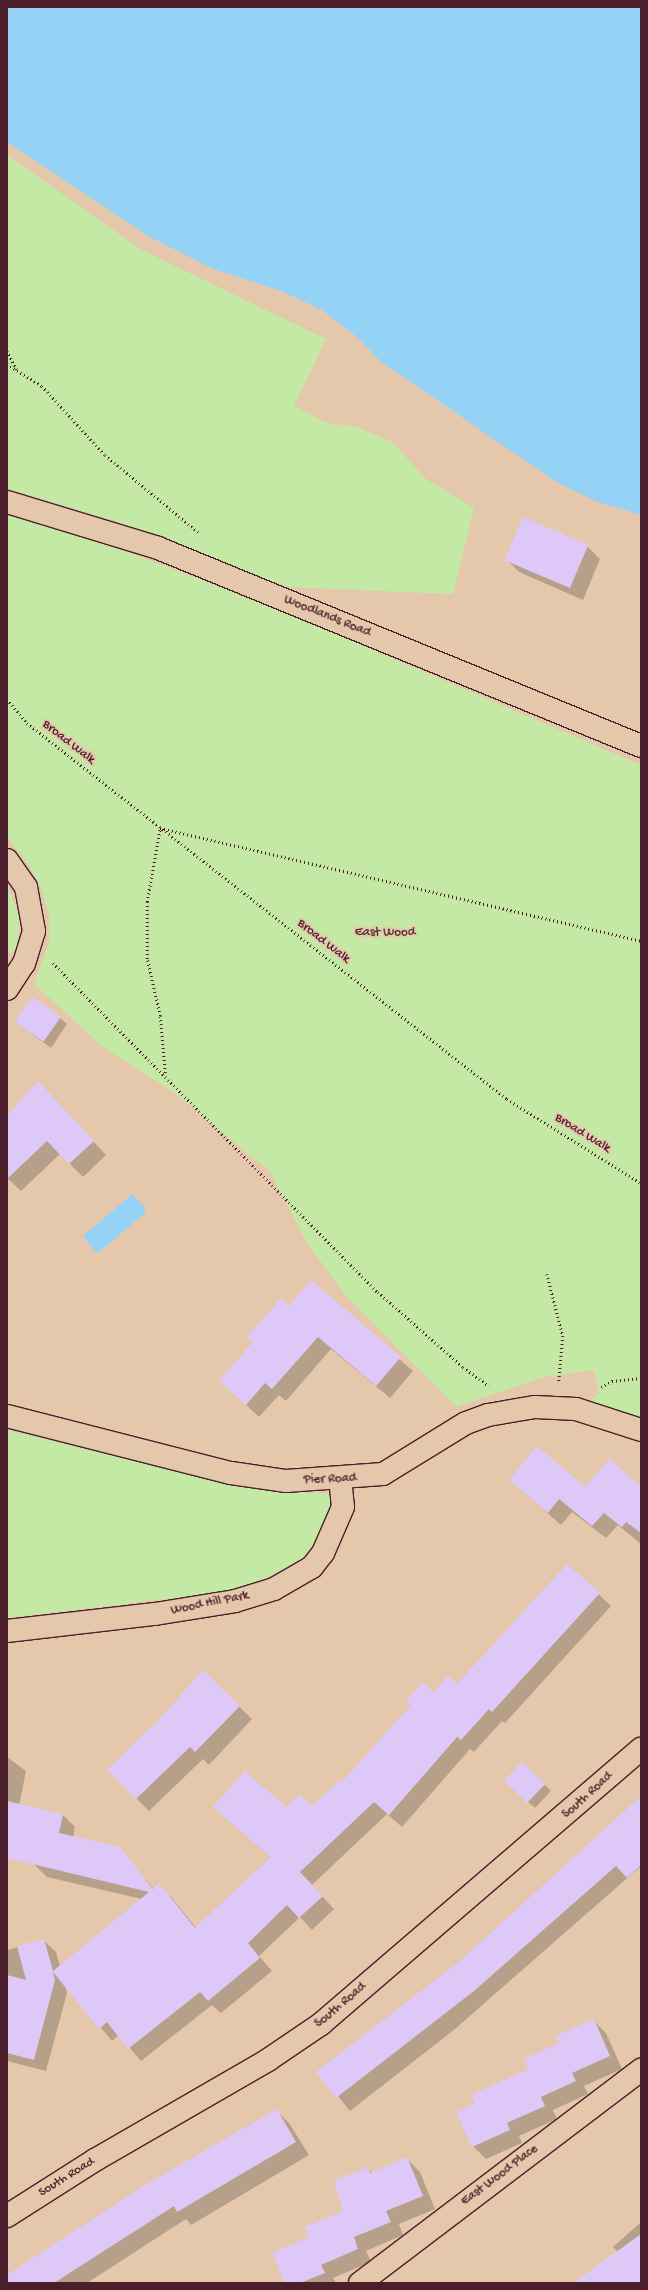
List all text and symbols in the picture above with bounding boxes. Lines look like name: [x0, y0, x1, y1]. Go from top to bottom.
street label: Woodlands Road: [281, 592, 373, 642]
street label: Broad Walk: [38, 718, 98, 768]
street label: Broad Walk: [293, 917, 353, 967]
park label: East Wood: [355, 925, 415, 941]
street label: Broad Walk: [551, 1111, 613, 1157]
street label: Pier Road: [303, 1471, 357, 1489]
street label: Wood Hill Park: [170, 1589, 250, 1619]
street label: South Road: [560, 1769, 616, 1823]
street label: South Road: [312, 1980, 370, 2032]
street label: East Wood Place: [459, 2142, 541, 2210]
street label: South Road: [36, 2155, 98, 2201]

